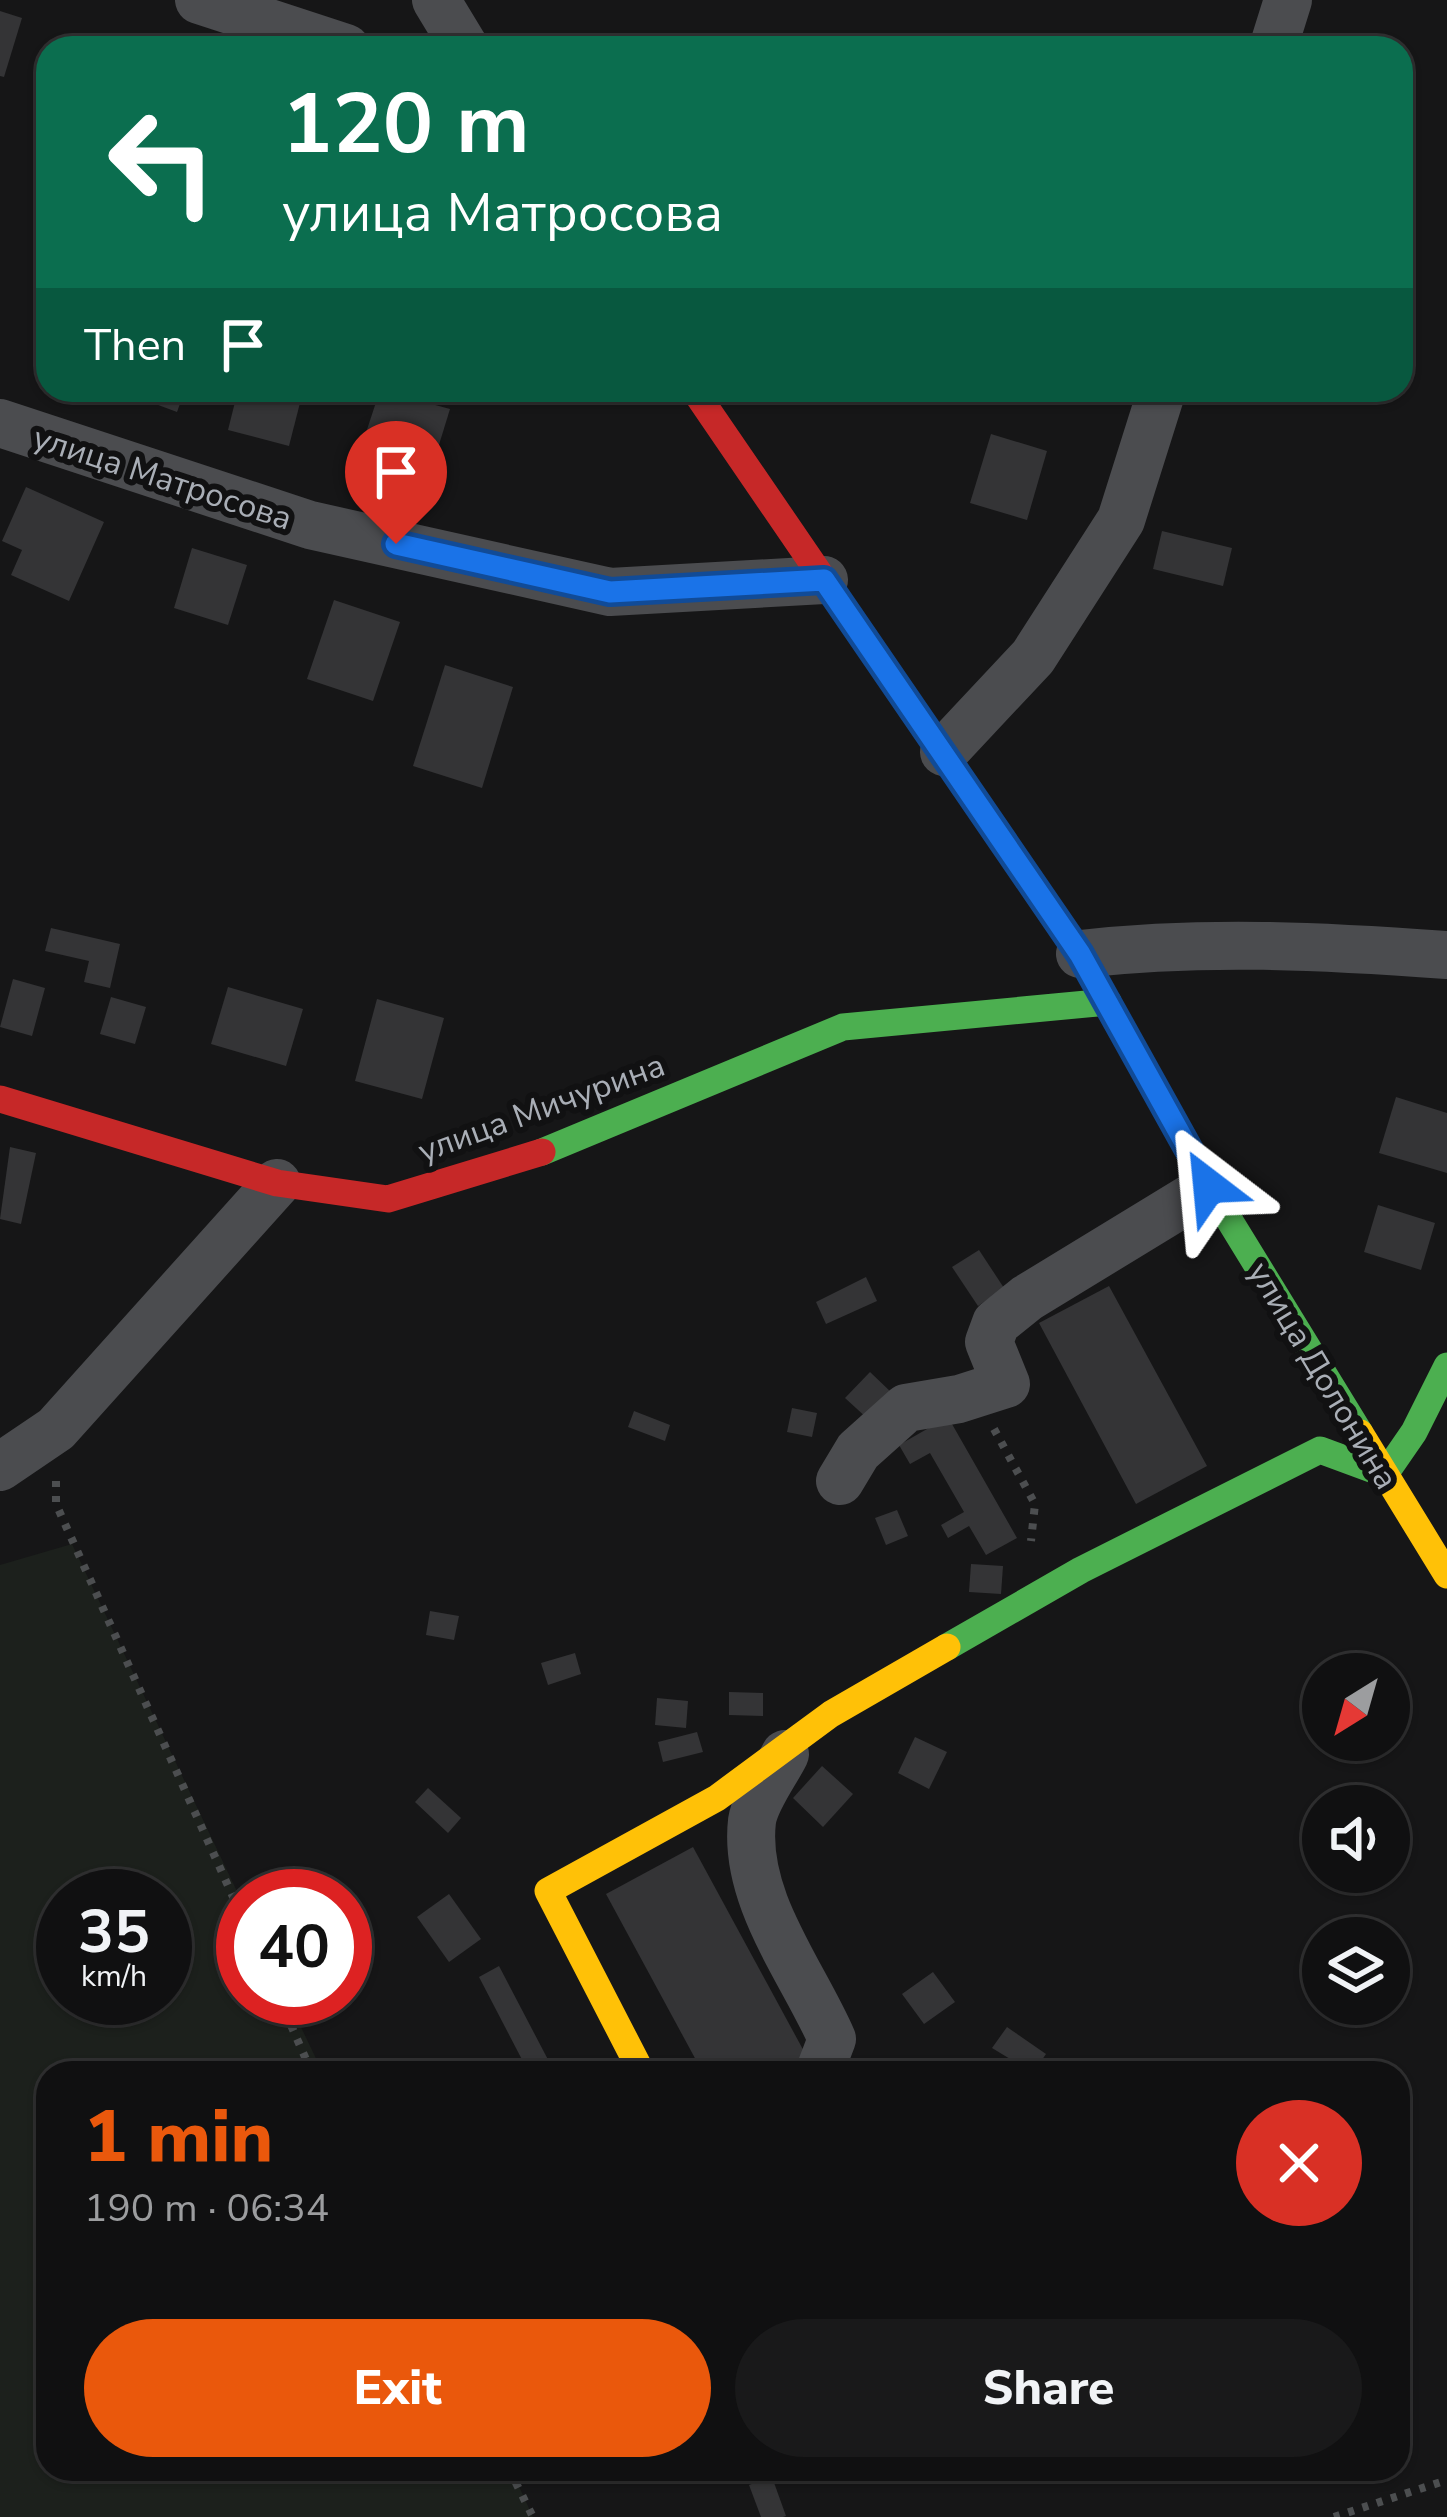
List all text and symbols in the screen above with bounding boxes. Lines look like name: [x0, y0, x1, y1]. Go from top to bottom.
text: 120 m: [282, 67, 530, 182]
icon: left: [84, 84, 240, 240]
text: улица Матросова: [282, 176, 723, 250]
icon: arrive: [210, 312, 276, 378]
text: Then: [84, 315, 186, 376]
street label: улица Матросова: [27, 415, 298, 541]
pin: [345, 421, 447, 544]
icon: arrive: [363, 439, 429, 505]
street label: улица Мичурина: [412, 1043, 671, 1174]
position arrow: [1146, 1123, 1272, 1249]
street label: улица Долонина: [1237, 1254, 1408, 1498]
north arrow: [1302, 1653, 1410, 1761]
map controls: [1302, 1653, 1410, 2025]
button: sound: [1302, 1785, 1410, 1893]
speed limit sign: 40: [216, 1869, 372, 2025]
text: 35: [78, 1891, 150, 1973]
button: layers: [1302, 1917, 1410, 2025]
text: km/h: [81, 1956, 147, 1997]
text: 1 min: [84, 2088, 273, 2186]
button: close: [1236, 2100, 1362, 2226]
text: 190 m · 06:34: [84, 2182, 329, 2235]
button: Exit: [84, 2319, 711, 2457]
button: Share: [735, 2319, 1362, 2457]

